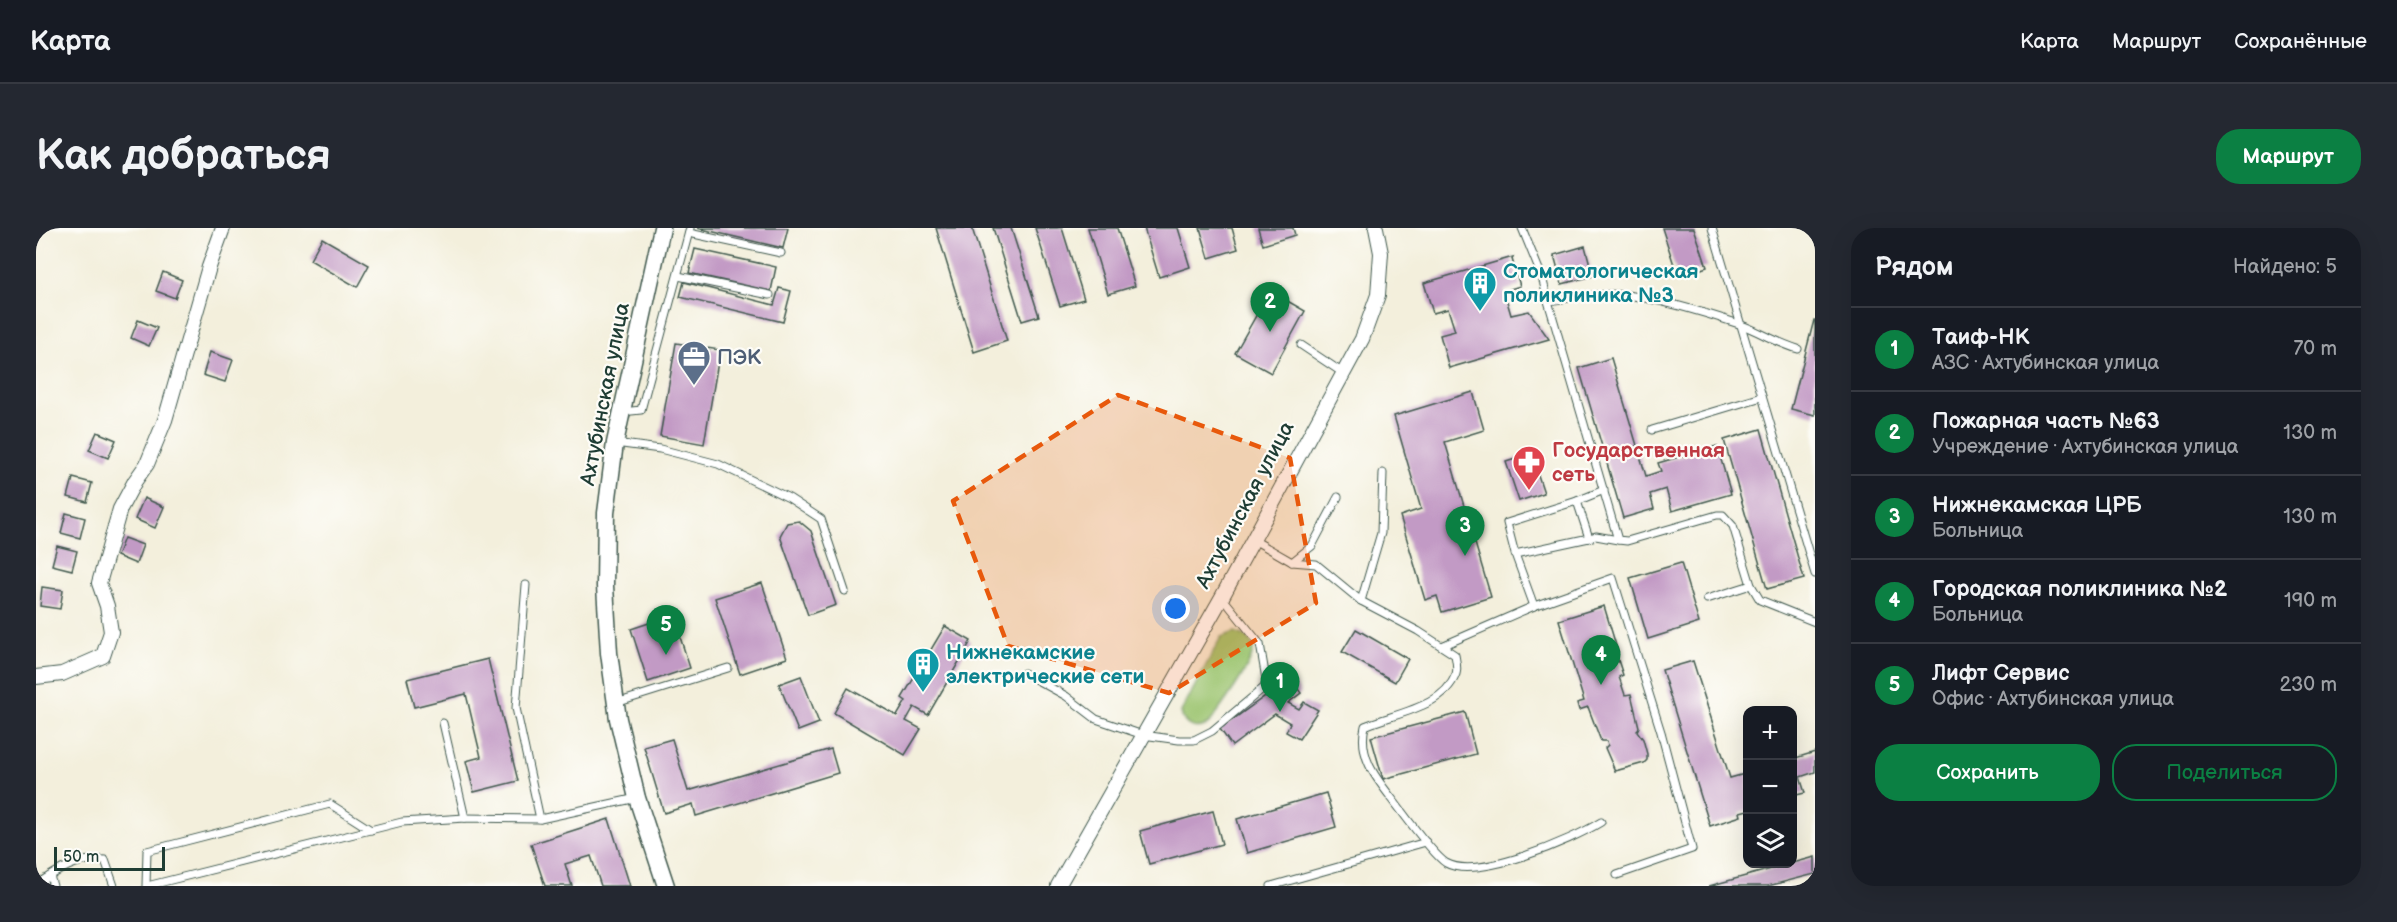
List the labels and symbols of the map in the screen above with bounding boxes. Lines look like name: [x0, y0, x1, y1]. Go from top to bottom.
place label: Стоматологическая поликлиника №3: [1503, 259, 1699, 308]
building icon: Стоматологическая поликлиника №3: [1462, 265, 1498, 312]
pin: 2: [1250, 282, 1290, 332]
street label: Ахтубинская улица: [575, 300, 635, 489]
office icon: ПЭК: [676, 339, 712, 386]
place label: ПЭК: [717, 345, 762, 370]
street label: Ахтубинская улица: [1190, 417, 1300, 594]
place label: Государственная сеть: [1552, 438, 1725, 487]
pharmacy icon: Государственная сеть: [1511, 444, 1547, 491]
pin: 3: [1446, 506, 1484, 556]
your location: [1161, 594, 1190, 623]
pin: 5: [646, 606, 686, 655]
pin: 4: [1582, 636, 1620, 685]
place label: Нижнекамские электрические сети: [946, 640, 1144, 689]
building icon: Нижнекамские электрические сети: [905, 646, 941, 693]
pin: 1: [1260, 662, 1300, 712]
scale bar: [54, 844, 165, 872]

